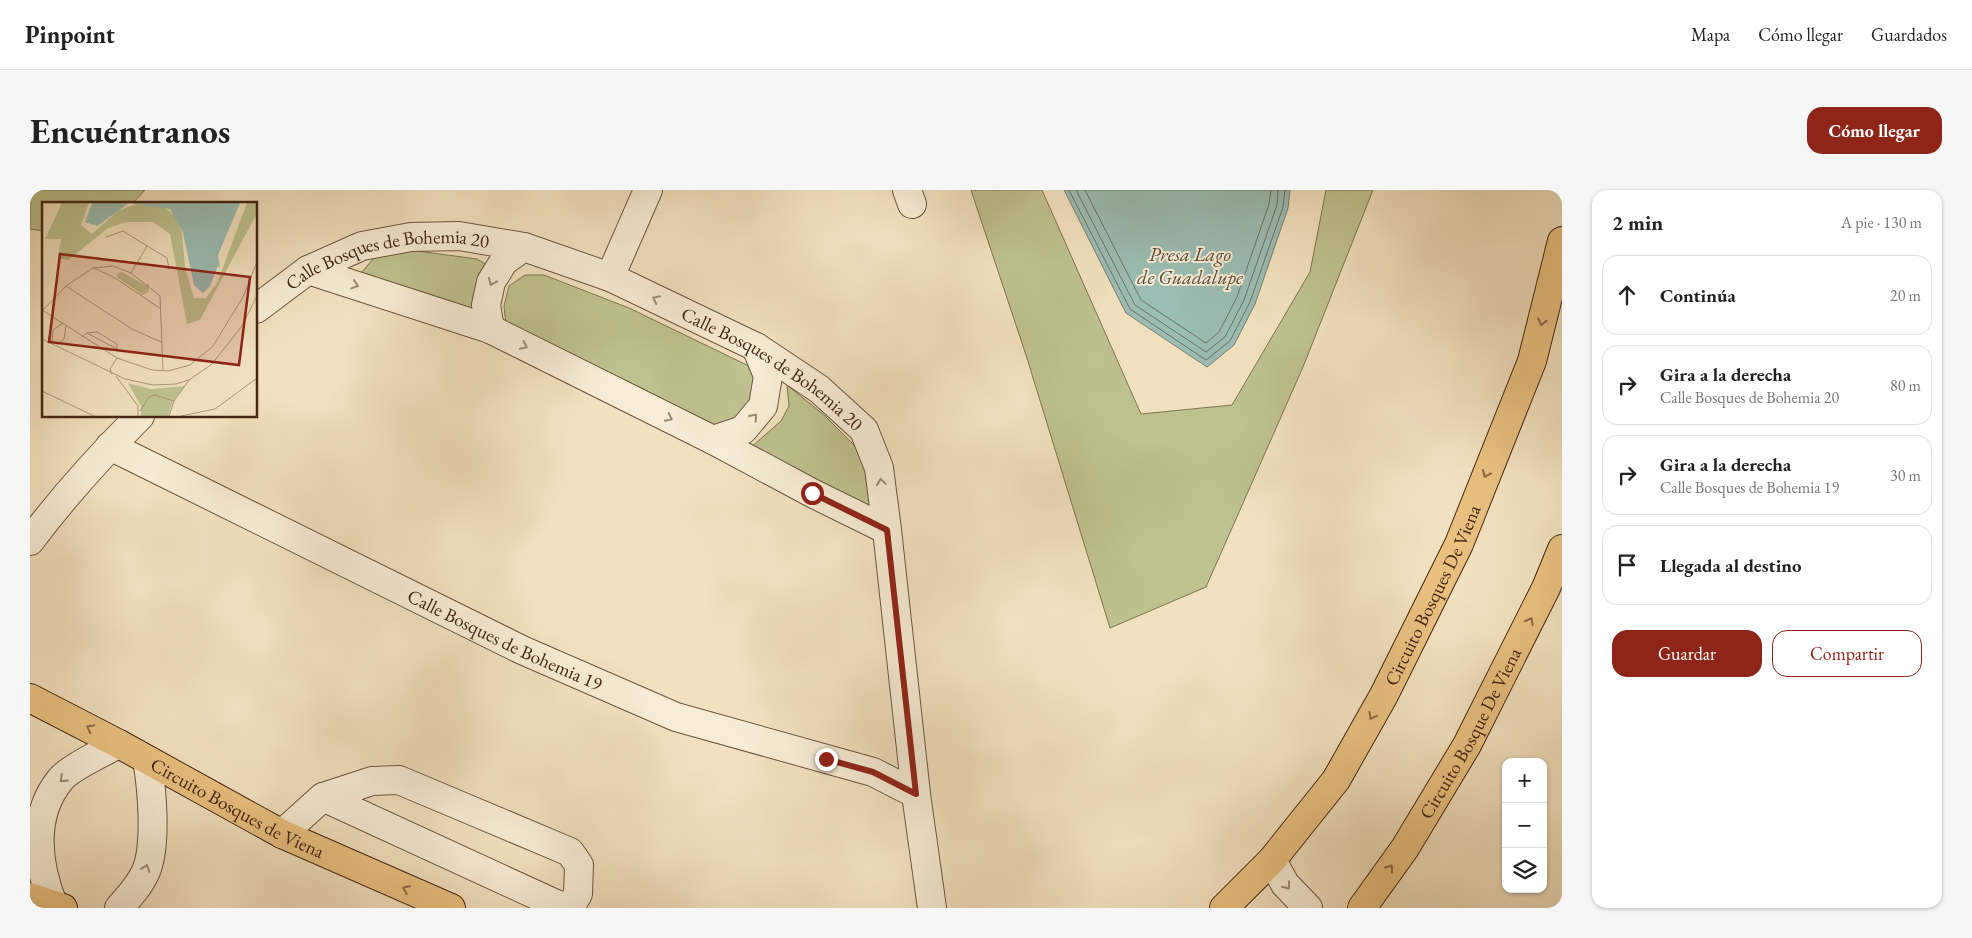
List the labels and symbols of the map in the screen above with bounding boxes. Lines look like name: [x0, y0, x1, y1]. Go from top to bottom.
inset map: [42, 202, 258, 418]
street label: Calle Bosques de Bohemia 20: [280, 224, 491, 296]
water label: Presa Lago de Guadalupe: [1137, 241, 1243, 290]
one-way arrow: [488, 277, 499, 286]
one-way arrow: [350, 279, 358, 289]
one-way arrow: [652, 295, 661, 305]
street label: Calle Bosques de Bohemia 20: [677, 301, 868, 436]
one-way arrow: [1537, 317, 1548, 326]
one-way arrow: [519, 339, 528, 350]
one-way arrow: [664, 412, 673, 422]
one-way arrow: [749, 413, 758, 422]
one-way arrow: [1482, 470, 1492, 478]
one-way arrow: [876, 478, 886, 486]
route start: [801, 482, 824, 505]
street label: Circuito Bosques De Viena: [1379, 501, 1487, 690]
street label: Calle Bosques de Bohemia 19: [403, 583, 606, 697]
one-way arrow: [1524, 617, 1534, 626]
street label: Circuito Bosque De Viena: [1413, 643, 1527, 824]
one-way arrow: [1369, 711, 1379, 720]
one-way arrow: [86, 724, 95, 734]
route end: [815, 748, 838, 771]
street label: Circuito Bosques de Viena: [146, 752, 329, 864]
one-way arrow: [60, 773, 69, 782]
one-way arrow: [140, 864, 150, 873]
one-way arrow: [1384, 865, 1393, 874]
one-way arrow: [1282, 880, 1290, 889]
one-way arrow: [402, 884, 411, 895]

